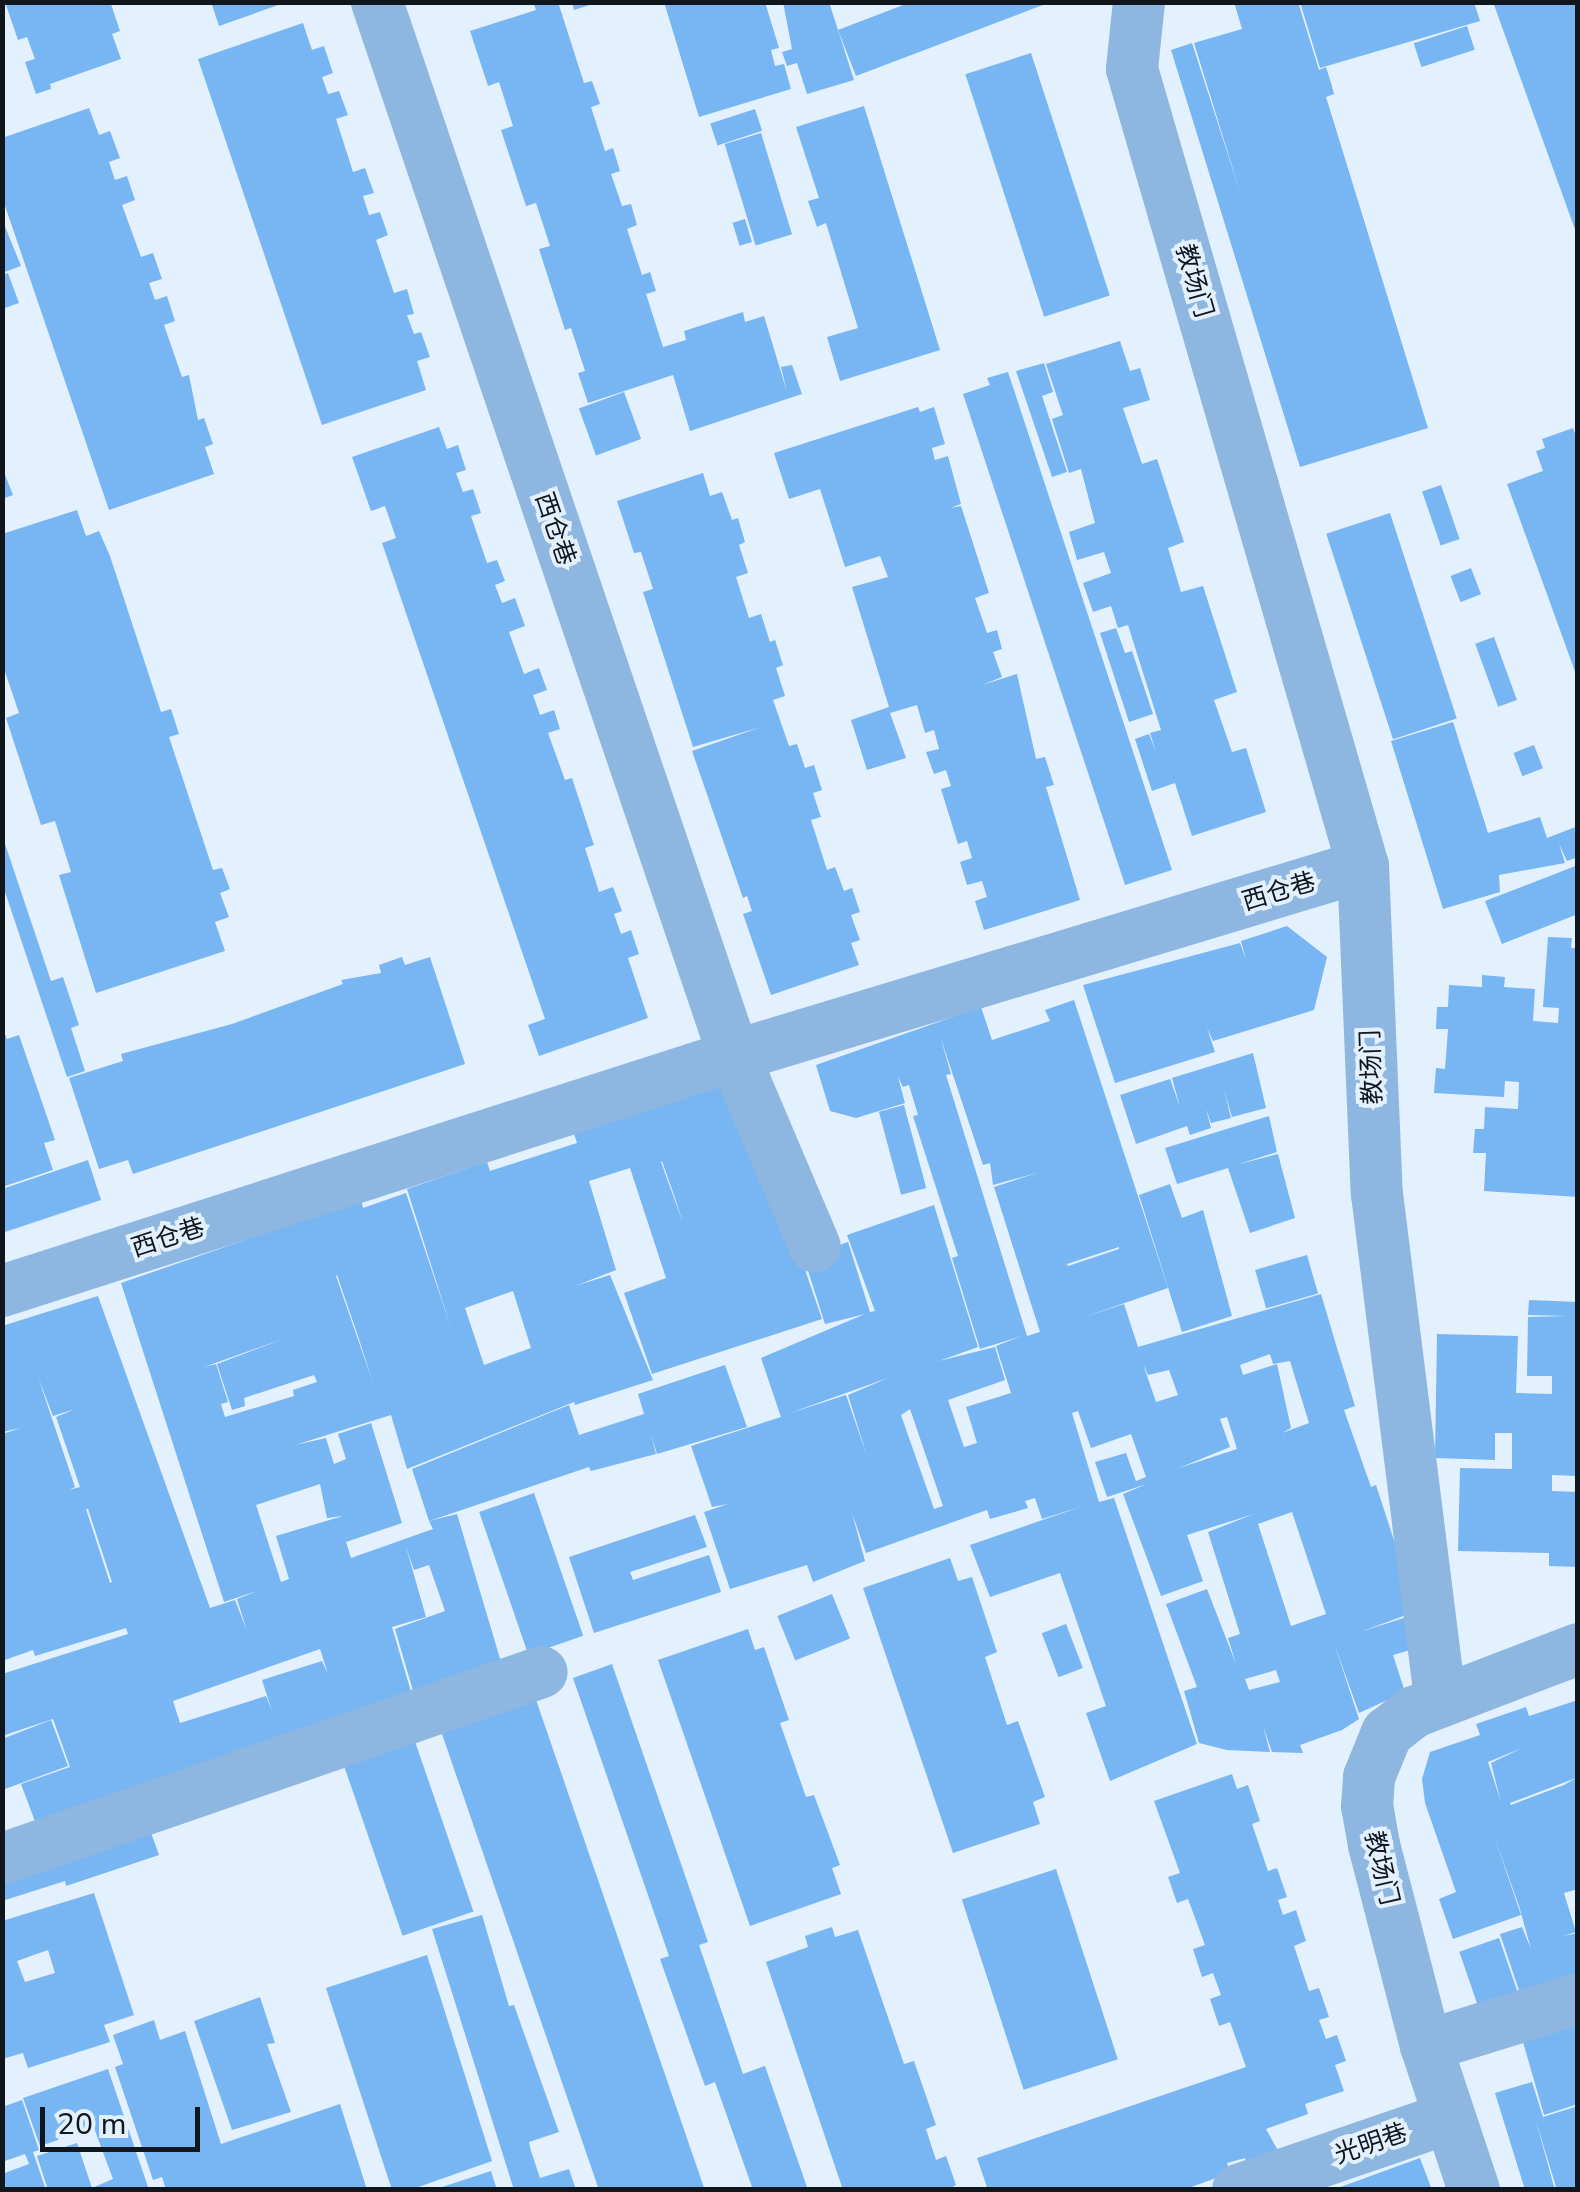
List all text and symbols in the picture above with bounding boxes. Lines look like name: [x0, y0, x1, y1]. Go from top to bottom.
street label: 教场门: [1169, 241, 1219, 321]
street label: 西仓巷: [529, 489, 581, 569]
street label: 西仓巷: [1239, 867, 1319, 917]
street label: 教场门: [1356, 1029, 1388, 1105]
street label: 西仓巷: [128, 1212, 208, 1264]
street label: 教场门: [1358, 1828, 1404, 1908]
scale bar: [45, 2087, 205, 2149]
text: 20 m: [57, 2104, 126, 2145]
street label: 光明巷: [1331, 2118, 1411, 2170]

